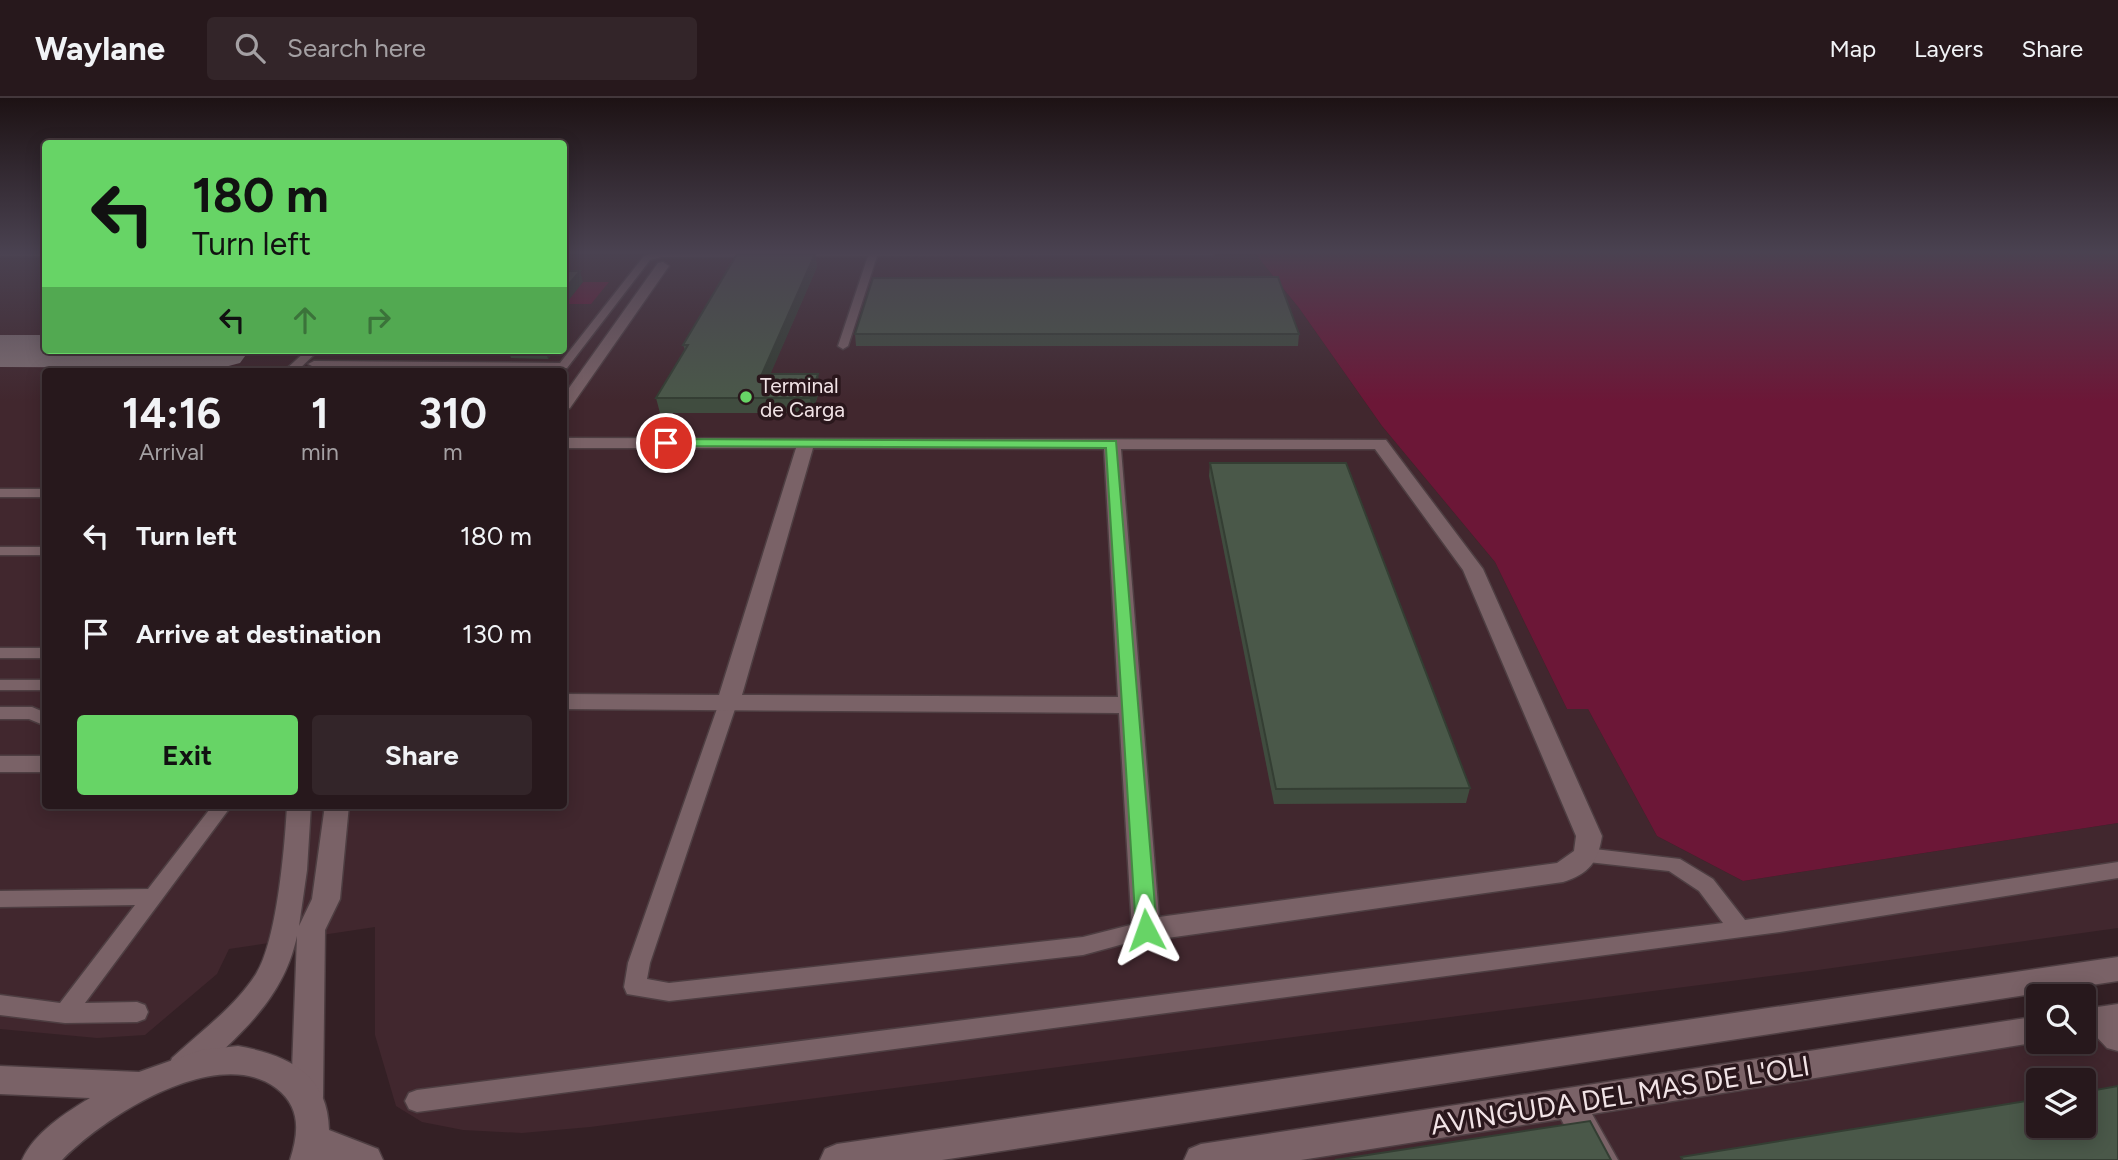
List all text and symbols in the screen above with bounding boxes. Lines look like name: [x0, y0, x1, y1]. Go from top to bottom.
search box: [207, 17, 697, 80]
text: Waylane: [35, 29, 165, 68]
icon: search: [231, 29, 269, 67]
text: Search here: [287, 32, 426, 64]
text: Map: [1829, 34, 1876, 63]
text: Layers: [1914, 34, 1983, 63]
text: Share: [2021, 34, 2083, 63]
text: 180 m: [192, 165, 329, 224]
icon: left: [77, 168, 168, 259]
text: Turn left: [192, 225, 311, 263]
icon: left: [213, 301, 251, 339]
icon: ahead: [286, 301, 324, 339]
icon: right: [359, 301, 397, 339]
place label: Terminal de Carga: [760, 373, 845, 422]
text: 14:16: [122, 388, 221, 439]
text: 1: [311, 388, 329, 439]
text: 310: [419, 388, 487, 439]
marker: Terminal de Carga: [738, 389, 754, 405]
pin: [636, 413, 696, 473]
icon: arrive: [647, 424, 685, 462]
text: Arrival: [139, 438, 204, 466]
text: min: [301, 438, 339, 466]
text: m: [443, 438, 463, 466]
icon: left: [77, 517, 115, 555]
text: Turn left: [136, 520, 237, 552]
text: 180 m: [460, 520, 532, 552]
icon: arrive: [77, 615, 115, 653]
text: Arrive at destination: [136, 618, 381, 650]
text: 130 m: [462, 618, 532, 650]
button: Exit: [77, 715, 298, 795]
button: Share: [312, 715, 532, 795]
position arrow: [1109, 893, 1183, 967]
map controls: [2026, 984, 2096, 1138]
button: search: [2026, 984, 2096, 1054]
street label: AVINGUDA DEL MAS DE L'OLI: [1428, 1048, 1812, 1142]
button: layers: [2026, 1068, 2096, 1138]

